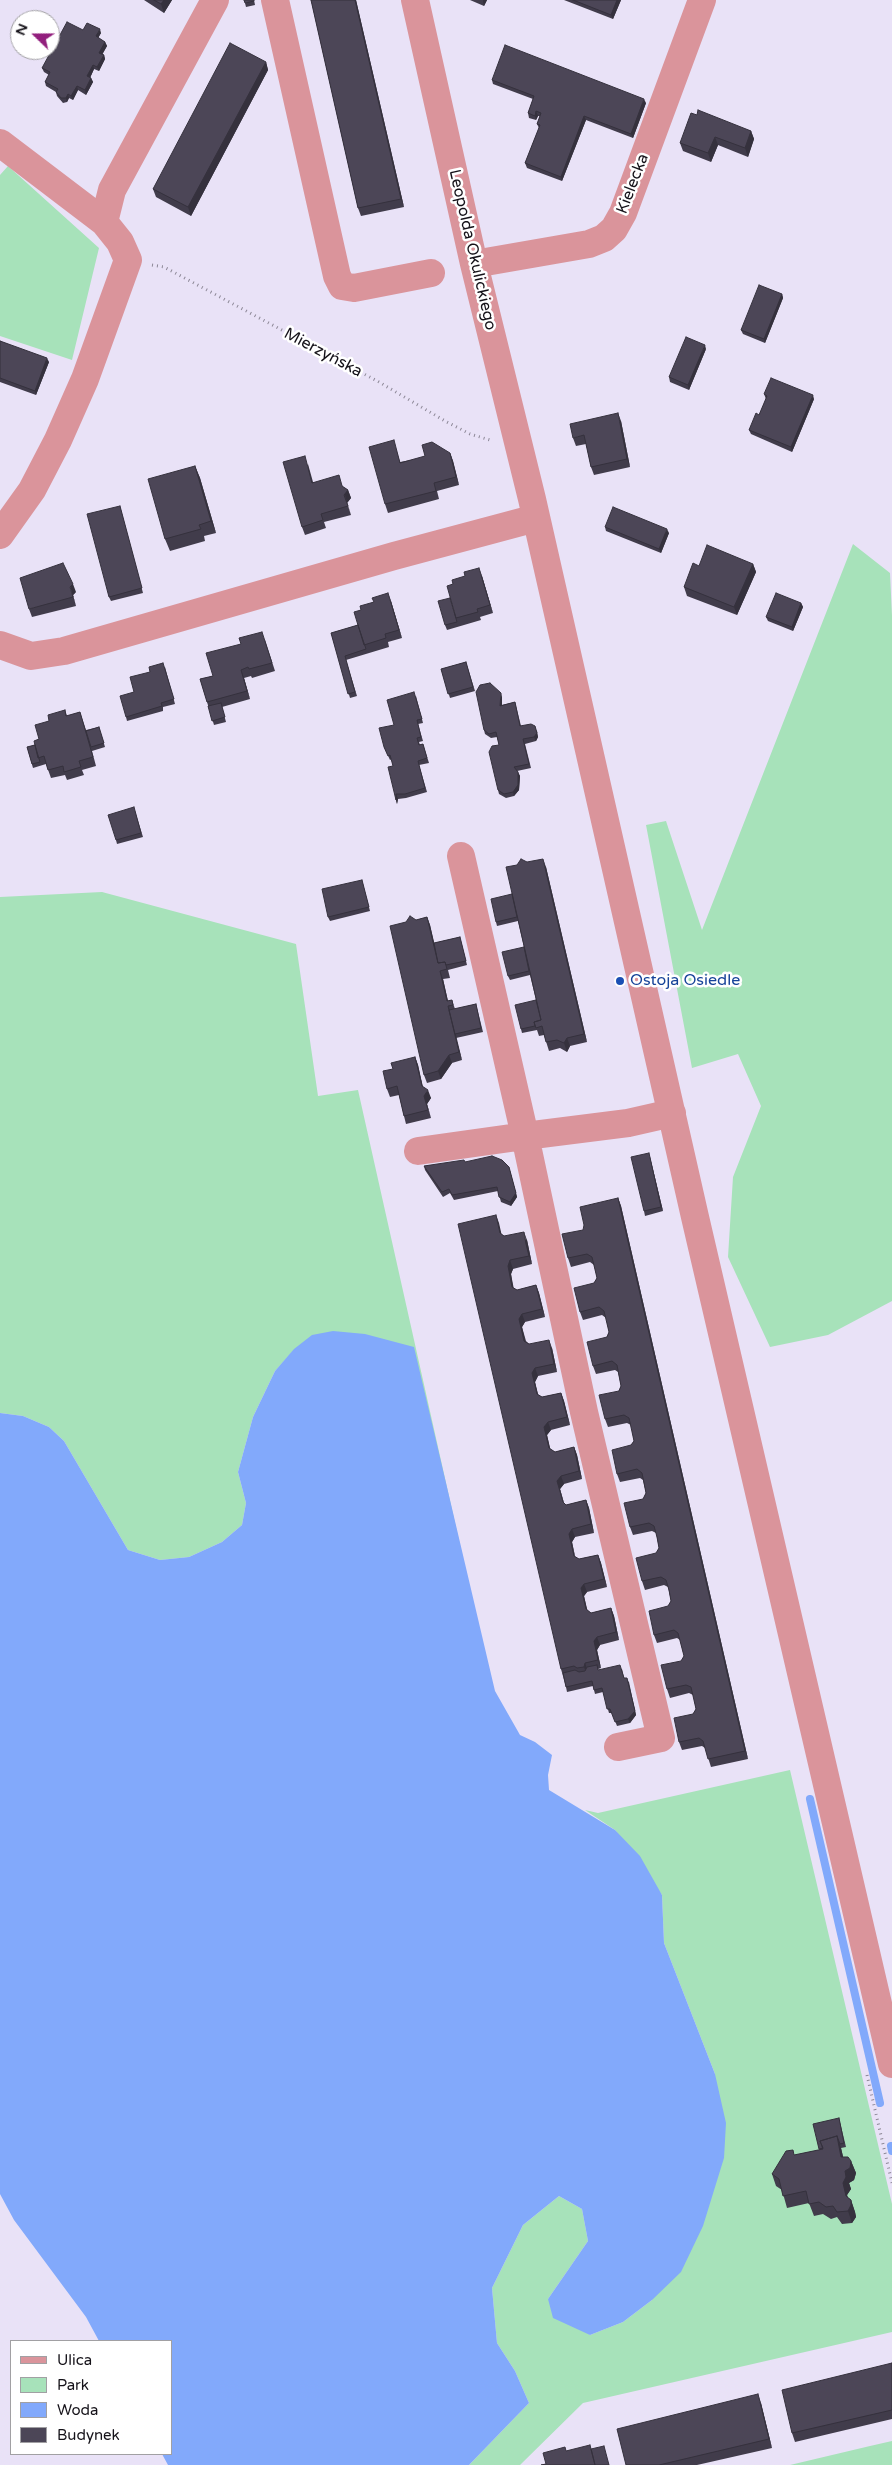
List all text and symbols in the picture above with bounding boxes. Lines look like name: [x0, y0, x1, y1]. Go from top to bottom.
north arrow: [10, 10, 60, 60]
text: N: [12, 21, 32, 38]
street label: Kielecka: [613, 151, 653, 217]
street label: Leopolda Okulickiego: [444, 168, 500, 332]
street label: Mierzyńska: [281, 324, 365, 382]
place label: Ostoja Osiedle: [630, 971, 740, 991]
marker: Ostoja Osiedle: [614, 975, 626, 987]
legend: [10, 2340, 172, 2455]
text: Ulica: [57, 2351, 92, 2369]
text: Park: [57, 2376, 89, 2394]
text: Woda: [57, 2401, 99, 2419]
text: Budynek: [57, 2426, 120, 2444]

